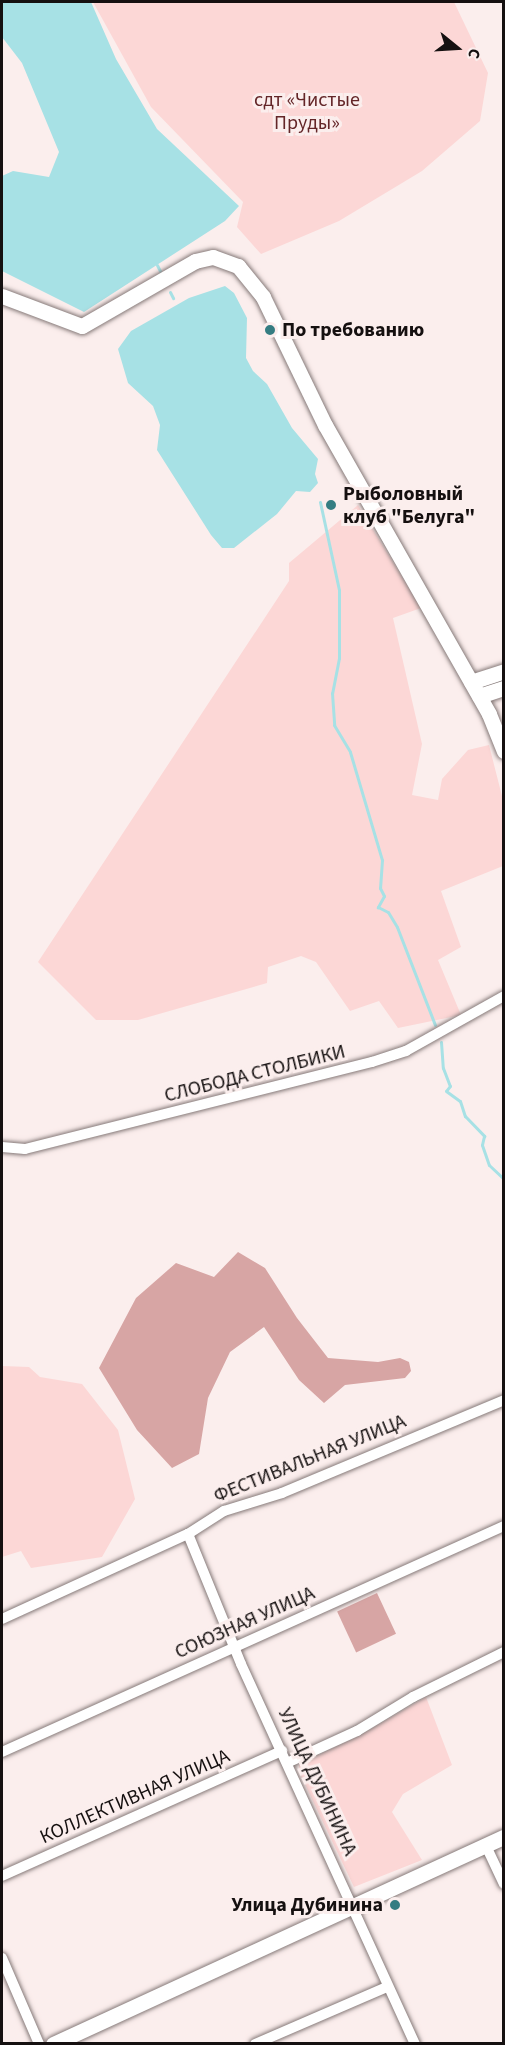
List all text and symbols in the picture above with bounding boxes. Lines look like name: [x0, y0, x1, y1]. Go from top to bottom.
north arrow: [427, 18, 487, 78]
text: С: [462, 46, 486, 61]
park label: сдт «Чистые Пруды»: [254, 88, 360, 135]
place label: По требованию: [282, 318, 424, 342]
marker: По требованию: [263, 323, 277, 337]
place label: Рыболовный клуб "Белуга": [343, 482, 475, 529]
marker: Рыболовный клуб "Белуга": [324, 498, 338, 512]
street label: СЛОБОДА СТОЛБИКИ: [162, 1040, 348, 1108]
street label: ФЕСТИВАЛЬНАЯ УЛИЦА: [210, 1409, 410, 1509]
street label: СОЮЗНАЯ УЛИЦА: [171, 1581, 319, 1665]
street label: УЛИЦА ДУБИНИНА: [272, 1704, 362, 1860]
street label: КОЛЛЕКТИВНАЯ УЛИЦА: [36, 1744, 234, 1850]
place label: Улица Дубинина: [232, 1893, 383, 1917]
marker: Улица Дубинина: [388, 1898, 402, 1912]

